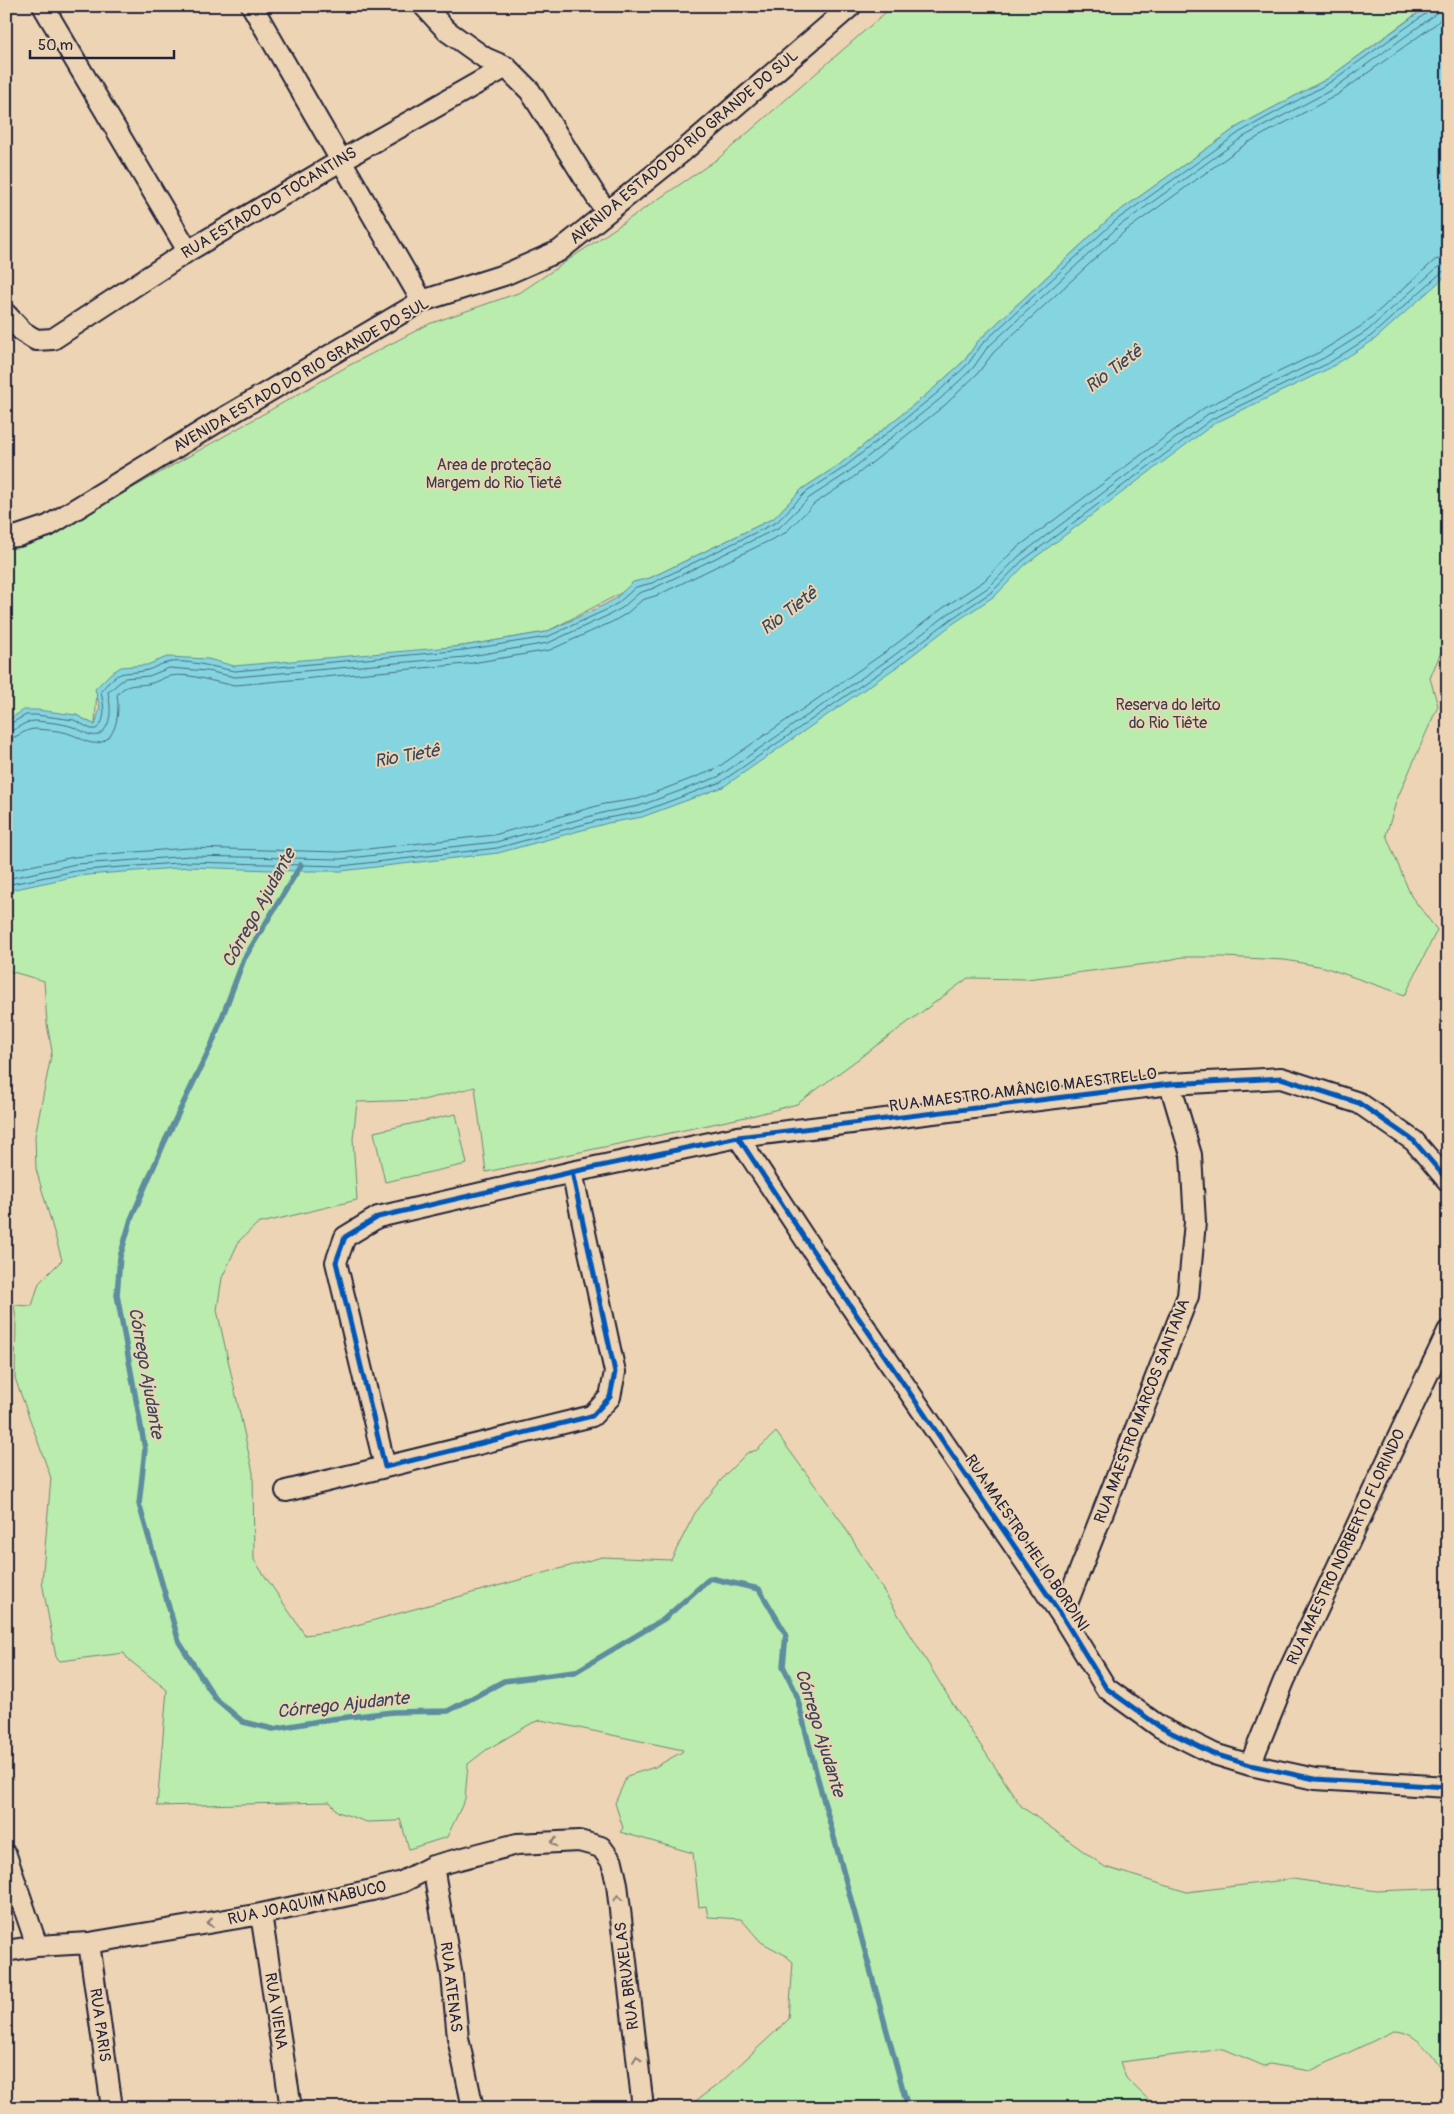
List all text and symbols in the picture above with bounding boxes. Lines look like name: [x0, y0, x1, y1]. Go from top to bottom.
scale bar: [30, 28, 174, 60]
text: 50 m: [38, 36, 73, 55]
street label: AVENIDA ESTADO DO RIO GRANDE DO SUL: [566, 45, 802, 249]
street label: RUA ESTADO DO TOCANTINS: [178, 143, 360, 263]
street label: AVENIDA ESTADO DO RIO GRANDE DO SUL: [169, 293, 433, 457]
water label: Rio Tietê: [1081, 339, 1148, 398]
park label: Area de proteção Margem do Rio Tietê: [426, 455, 562, 493]
water label: Rio Tietê: [756, 581, 823, 640]
park label: Reserva do leito do Rio Tiête: [1115, 695, 1221, 733]
water label: Rio Tietê: [372, 739, 443, 773]
water label: Córrego Ajudante: [217, 843, 302, 971]
street label: RUA MAESTRO AMÂNCIO MAESTRELLO: [888, 1064, 1158, 1116]
street label: RUA MAESTRO MARCOS SANTANA: [1090, 1296, 1194, 1526]
water label: Córrego Ajudante: [123, 1306, 169, 1442]
street label: RUA MAESTRO NORBERTO FLORINDO: [1282, 1426, 1410, 1668]
street label: RUA MAESTRO HELIO BORDINI: [960, 1451, 1094, 1635]
water label: Córrego Ajudante: [790, 1666, 851, 1802]
water label: Córrego Ajudante: [276, 1686, 412, 1723]
one-way arrow: [549, 1837, 557, 1848]
street label: RUA JOAQUIM NABUCO: [226, 1876, 388, 1930]
one-way arrow: [613, 1894, 624, 1902]
one-way arrow: [205, 1917, 214, 1927]
street label: RUA BRUXELAS: [610, 1921, 644, 2031]
street label: RUA ATENAS: [436, 1941, 466, 2033]
street label: RUA VIENA: [260, 1971, 292, 2051]
street label: RUA PARIS: [85, 1987, 115, 2063]
one-way arrow: [632, 2055, 643, 2063]

